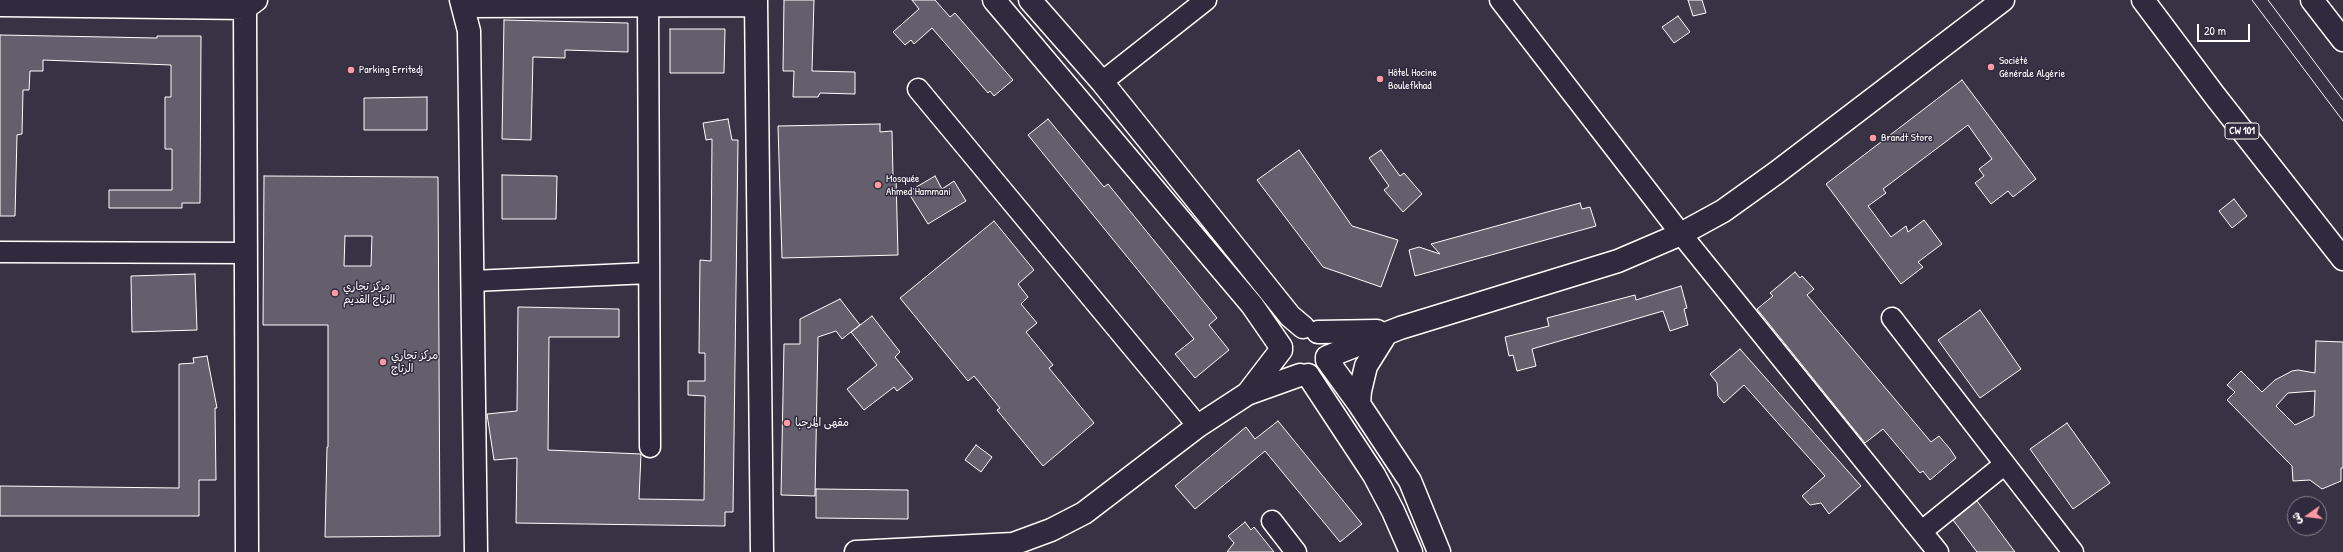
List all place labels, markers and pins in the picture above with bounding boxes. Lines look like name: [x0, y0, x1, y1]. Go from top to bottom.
place label: Société Générale Algérie: [1999, 54, 2065, 80]
marker: Société Générale Algérie: [1986, 62, 1996, 72]
place label: Parking Erritedj: [359, 63, 423, 77]
marker: Parking Erritedj: [346, 65, 356, 75]
place label: Hôtel Hocine Boulefkhad: [1388, 66, 1437, 92]
marker: Hôtel Hocine Boulefkhad: [1375, 74, 1385, 84]
place label: Brandt Store: [1881, 131, 1933, 145]
marker: Brandt Store: [1868, 133, 1878, 143]
place label: Mosquée Ahmed Hammani: [886, 172, 951, 198]
marker: Mosquée Ahmed Hammani: [873, 180, 883, 190]
place label: مركز تجاري الرتاج القديم: [343, 280, 395, 306]
marker: مركز تجاري الرتاج القديم: [330, 288, 340, 298]
place label: مركز تجاري الرتاج: [391, 349, 438, 375]
marker: مركز تجاري الرتاج: [378, 357, 388, 367]
place label: مقهى المرحبا: [795, 416, 849, 430]
marker: مقهى المرحبا: [782, 418, 792, 428]

